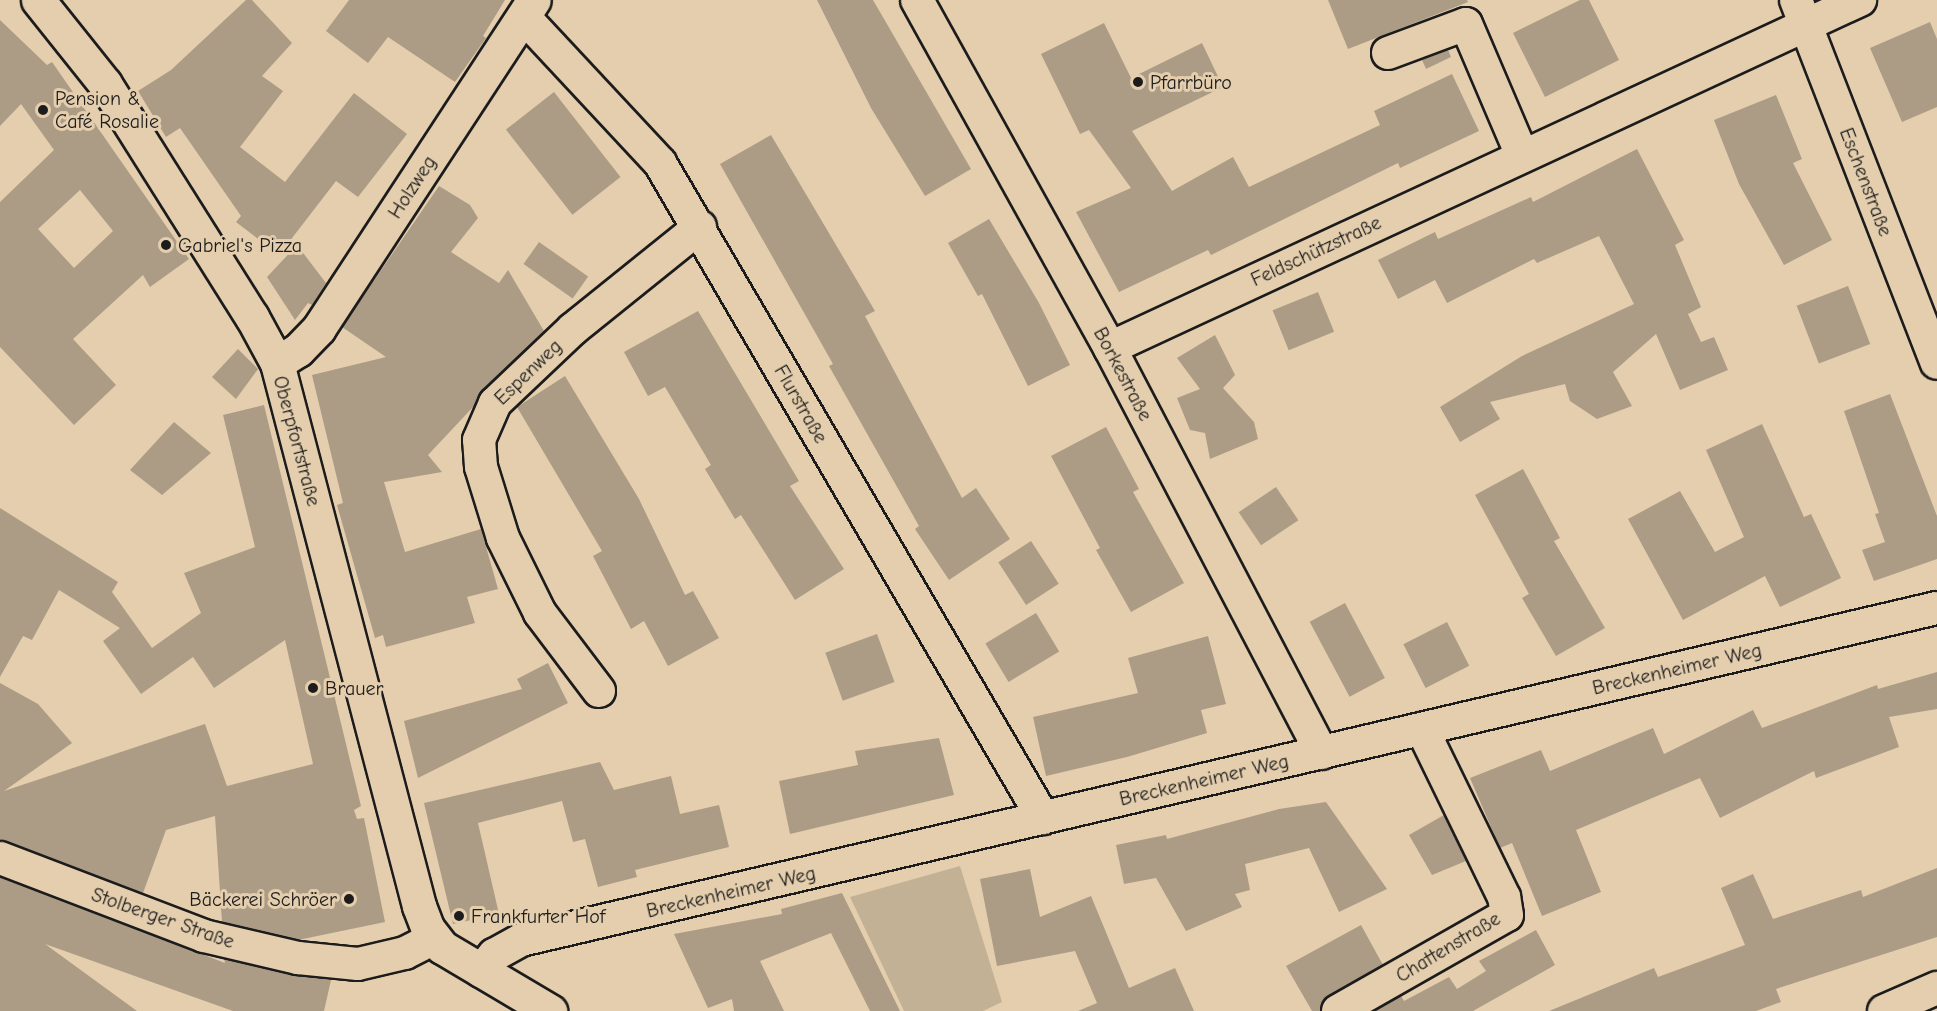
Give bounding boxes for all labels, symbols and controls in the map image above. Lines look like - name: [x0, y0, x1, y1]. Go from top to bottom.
- place label: Pfarrbüro: [1150, 70, 1232, 94]
- marker: Pfarrbüro: [1131, 75, 1145, 89]
- place label: Pension & Café Rosalie: [55, 86, 159, 133]
- marker: Pension & Café Rosalie: [36, 103, 50, 117]
- street label: Eschenstraße: [1834, 124, 1898, 240]
- street label: Holzweg: [383, 151, 441, 223]
- street label: Feldschützstraße: [1247, 210, 1385, 292]
- place label: Gabriel's Pizza: [178, 233, 302, 257]
- marker: Gabriel's Pizza: [159, 238, 173, 252]
- street label: Borkestraße: [1088, 323, 1158, 425]
- street label: Espenweg: [489, 334, 567, 410]
- street label: Flurstraße: [769, 361, 833, 447]
- street label: Oberpfortstraße: [268, 373, 326, 509]
- street label: Breckenheimer Weg: [1590, 638, 1764, 700]
- place label: Brauer: [325, 676, 383, 700]
- marker: Brauer: [306, 681, 320, 695]
- street label: Breckenheimer Weg: [1117, 749, 1291, 811]
- street label: Breckenheimer Weg: [644, 861, 818, 923]
- street label: Stolberger Straße: [88, 882, 238, 954]
- place label: Bäckerei Schröer: [189, 887, 337, 911]
- marker: Bäckerei Schröer: [342, 892, 356, 906]
- place label: Frankfurter Hof: [471, 904, 605, 928]
- street label: Chattenstraße: [1391, 906, 1505, 988]
- marker: Frankfurter Hof: [452, 909, 466, 923]

